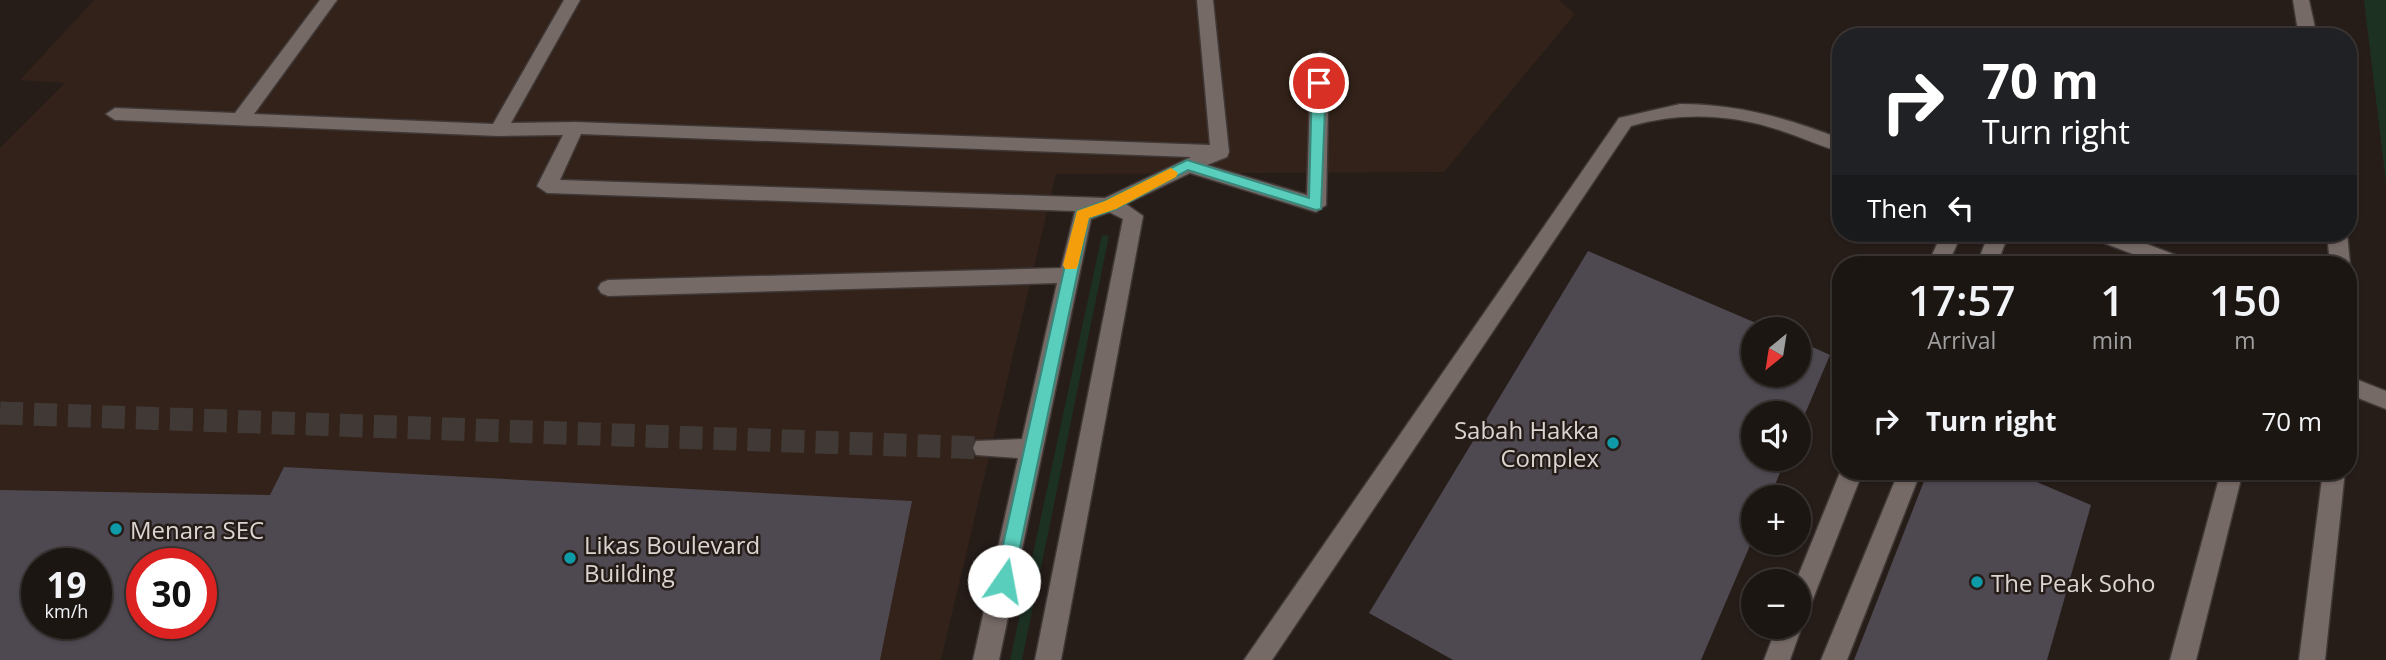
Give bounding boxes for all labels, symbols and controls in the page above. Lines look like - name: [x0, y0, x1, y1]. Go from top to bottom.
- text: 70 m: [1982, 47, 2099, 113]
- pin: [1289, 53, 1349, 113]
- icon: right: [1867, 56, 1958, 147]
- icon: arrive: [1300, 64, 1338, 102]
- text: Turn right: [1982, 110, 2130, 153]
- icon: left: [1942, 189, 1980, 227]
- text: Then: [1867, 190, 1928, 226]
- text: 17:57: [1908, 271, 2016, 328]
- text: 1: [2100, 271, 2124, 328]
- text: 150: [2209, 271, 2281, 328]
- north arrow: [1741, 317, 1811, 387]
- map controls: [1741, 317, 1811, 639]
- text: Arrival: [1927, 324, 1996, 356]
- text: min: [2092, 324, 2133, 356]
- text: m: [2234, 324, 2256, 356]
- button: sound: [1741, 401, 1811, 471]
- icon: right: [1867, 402, 1905, 440]
- text: Turn right: [1926, 403, 2057, 439]
- text: 70 m: [2261, 403, 2322, 439]
- place label: Sabah Hakka Complex: [1454, 413, 1599, 474]
- marker: Sabah Hakka Complex: [1605, 435, 1621, 451]
- button: +: [1741, 485, 1811, 555]
- place label: Menara SEC: [130, 513, 264, 546]
- marker: Menara SEC: [108, 521, 124, 537]
- place label: Likas Boulevard Building: [584, 528, 760, 589]
- position arrow: [967, 544, 1041, 618]
- speed limit sign: 30: [126, 548, 217, 639]
- marker: Likas Boulevard Building: [562, 550, 578, 566]
- text: 19: [46, 561, 87, 608]
- place label: The Peak Soho: [1991, 566, 2156, 599]
- button: −: [1741, 569, 1811, 639]
- marker: The Peak Soho: [1969, 574, 1985, 590]
- text: km/h: [45, 599, 88, 623]

